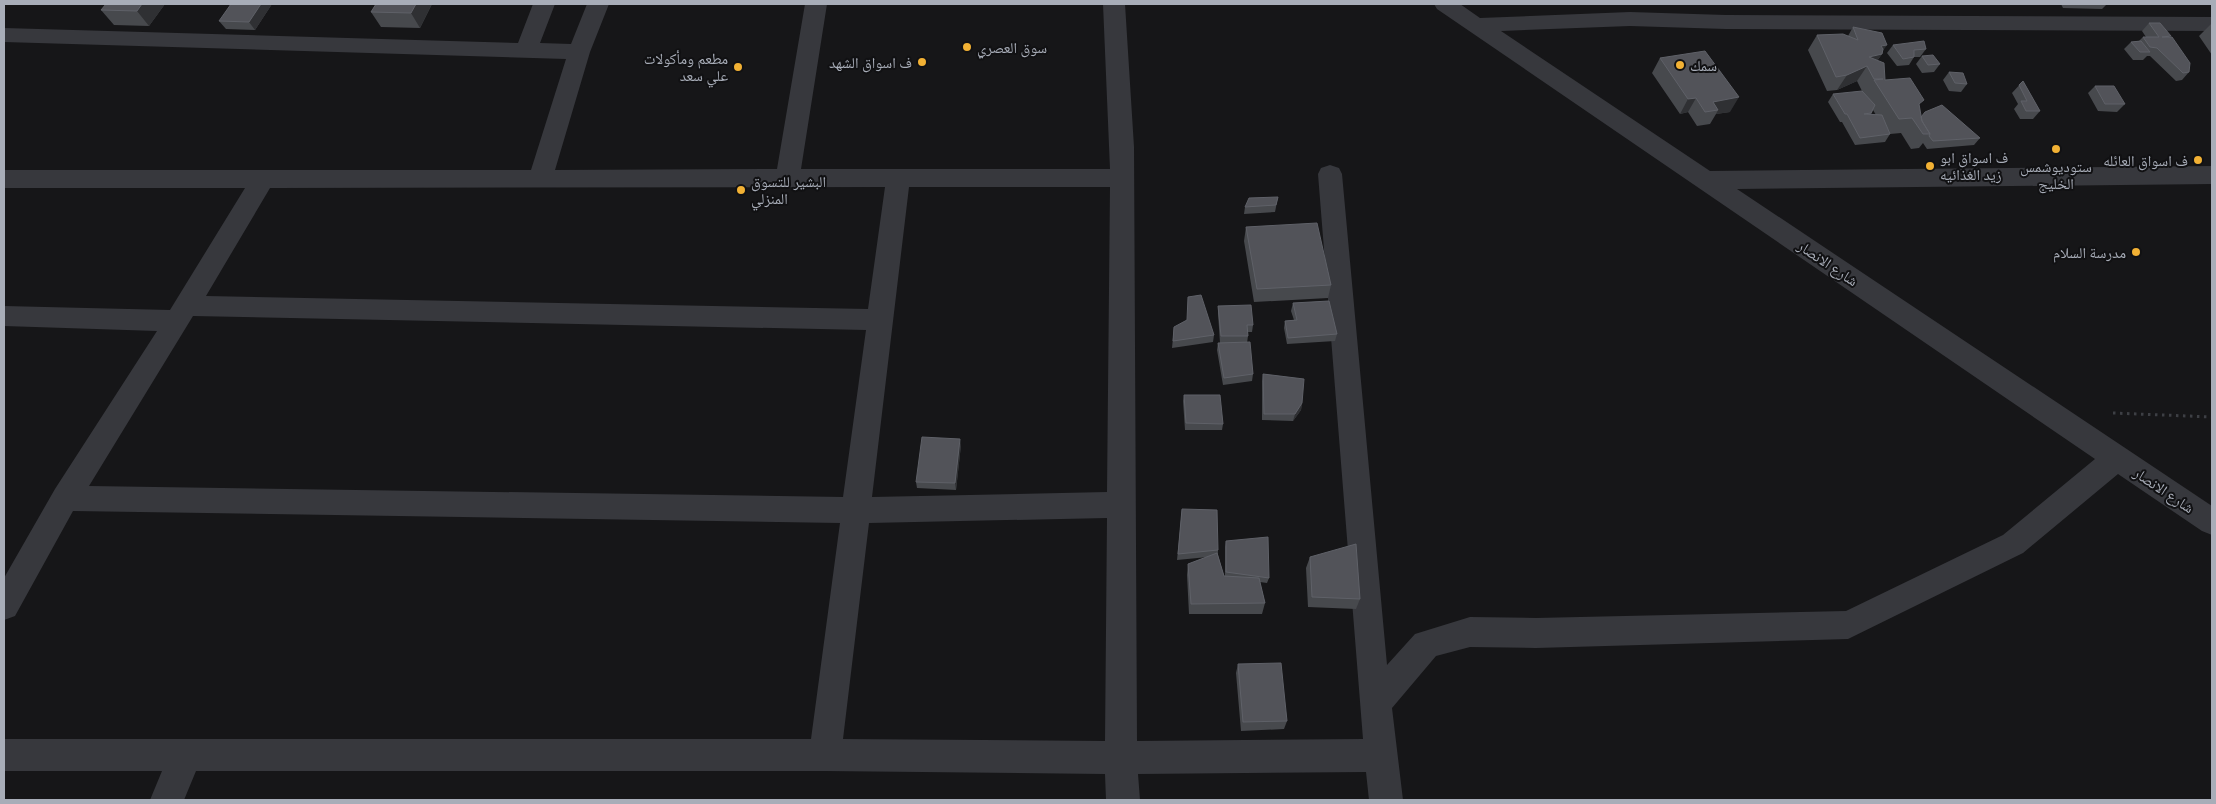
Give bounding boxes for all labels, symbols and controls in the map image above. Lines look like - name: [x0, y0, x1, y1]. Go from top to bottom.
- place label: سوق العصري: [977, 38, 1047, 59]
- marker: سوق العصري: [961, 41, 973, 53]
- place label: مطعم ومأكولات علي سعد: [644, 49, 728, 87]
- place label: ف اسواق الشهد: [829, 53, 912, 73]
- marker: ف اسواق الشهد: [916, 56, 928, 68]
- place label: سمك: [1690, 56, 1717, 75]
- marker: سمك: [1674, 59, 1686, 71]
- marker: مطعم ومأكولات علي سعد: [732, 61, 744, 73]
- marker: ستوديوشمس الخليج: [2050, 143, 2062, 155]
- place label: ف اسواق ابو زيد الغذائيه: [1940, 148, 2008, 184]
- place label: ف اسواق العائله: [2103, 151, 2188, 171]
- marker: ف اسواق العائله: [2192, 154, 2204, 166]
- place label: ستوديوشمس الخليج: [2020, 157, 2092, 194]
- marker: ف اسواق ابو زيد الغذائيه: [1924, 160, 1936, 172]
- place label: البشير للتسوق المنزلي: [751, 172, 826, 210]
- marker: البشير للتسوق المنزلي: [735, 184, 747, 196]
- street label: شارع الانصار: [1793, 235, 1862, 291]
- place label: مدرسة السلام: [2053, 243, 2126, 263]
- marker: مدرسة السلام: [2130, 246, 2142, 258]
- street label: شارع الانصار: [2129, 462, 2198, 518]

